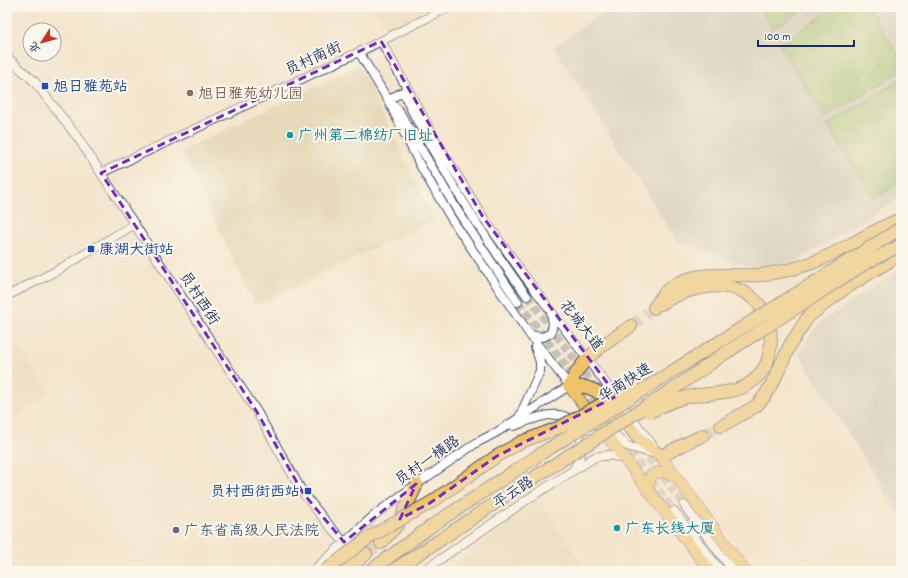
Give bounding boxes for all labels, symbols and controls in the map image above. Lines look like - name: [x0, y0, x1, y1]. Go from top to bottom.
- north arrow: [22, 22, 62, 62]
- scale bar: [758, 22, 854, 48]
- text: 100 m: [764, 29, 791, 46]
- street label: 员村南街: [282, 37, 346, 82]
- text: 北: [26, 38, 45, 56]
- place label: 旭日雅苑站: [53, 77, 128, 99]
- marker: 旭日雅苑站: [40, 81, 50, 91]
- place label: 旭日雅苑幼儿园: [198, 84, 303, 106]
- marker: 旭日雅苑幼儿园: [185, 88, 195, 98]
- place label: 广州第二棉纺厂旧址: [298, 126, 433, 148]
- marker: 广州第二棉纺厂旧址: [285, 130, 295, 140]
- place label: 康湖大街站: [99, 240, 174, 262]
- marker: 康湖大街站: [86, 244, 96, 254]
- street label: 员村西街: [173, 268, 224, 330]
- street label: 花城大道: [553, 296, 608, 357]
- street label: 华南快速: [595, 358, 657, 409]
- street label: 员村一横路: [391, 431, 465, 492]
- street label: 平云路: [489, 472, 539, 515]
- place label: 员村西街西站: [210, 482, 300, 504]
- marker: 员村西街西站: [303, 486, 313, 496]
- place label: 广东长线大厦: [625, 519, 715, 541]
- place label: 广东省高级人民法院: [184, 521, 319, 543]
- marker: 广东长线大厦: [612, 523, 622, 533]
- marker: 广东省高级人民法院: [171, 525, 181, 535]

